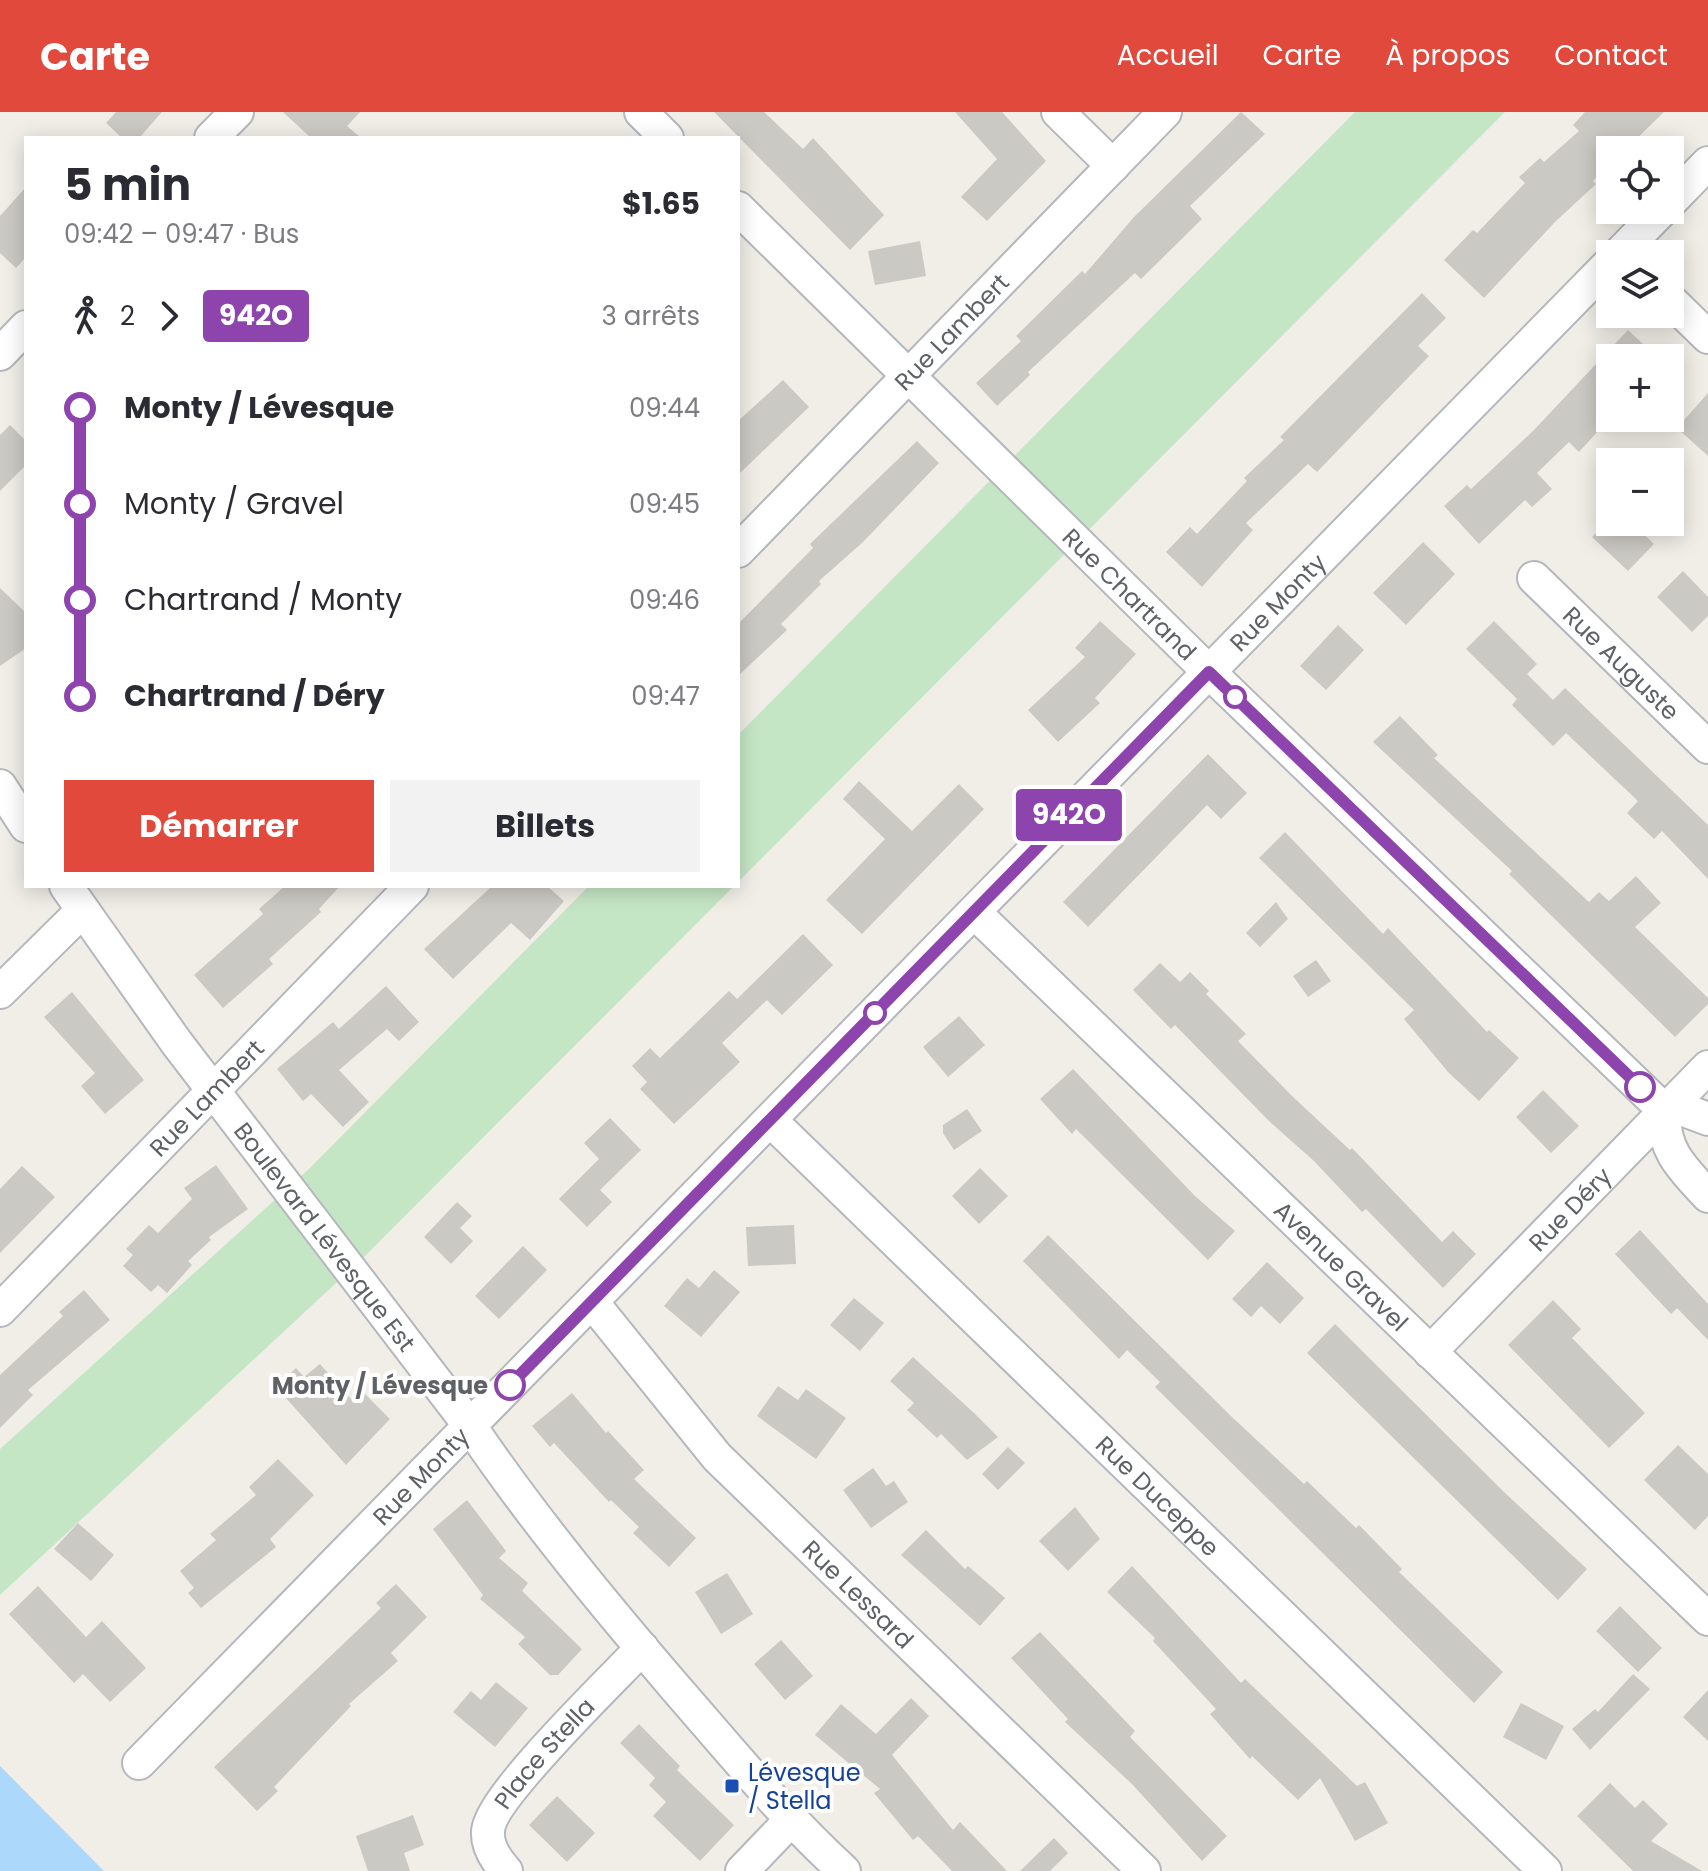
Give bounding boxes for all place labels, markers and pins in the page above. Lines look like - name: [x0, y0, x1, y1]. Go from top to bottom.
- unlabelled marker: [1224, 686, 1246, 708]
- unlabelled marker: [864, 1002, 886, 1024]
- unlabelled marker: [1625, 1072, 1655, 1102]
- place label: Monty / Lévesque: [272, 1369, 488, 1402]
- marker: Monty / Lévesque: [495, 1370, 525, 1400]
- place label: Lévesque / Stella: [748, 1756, 861, 1817]
- marker: Lévesque / Stella: [723, 1777, 741, 1795]

